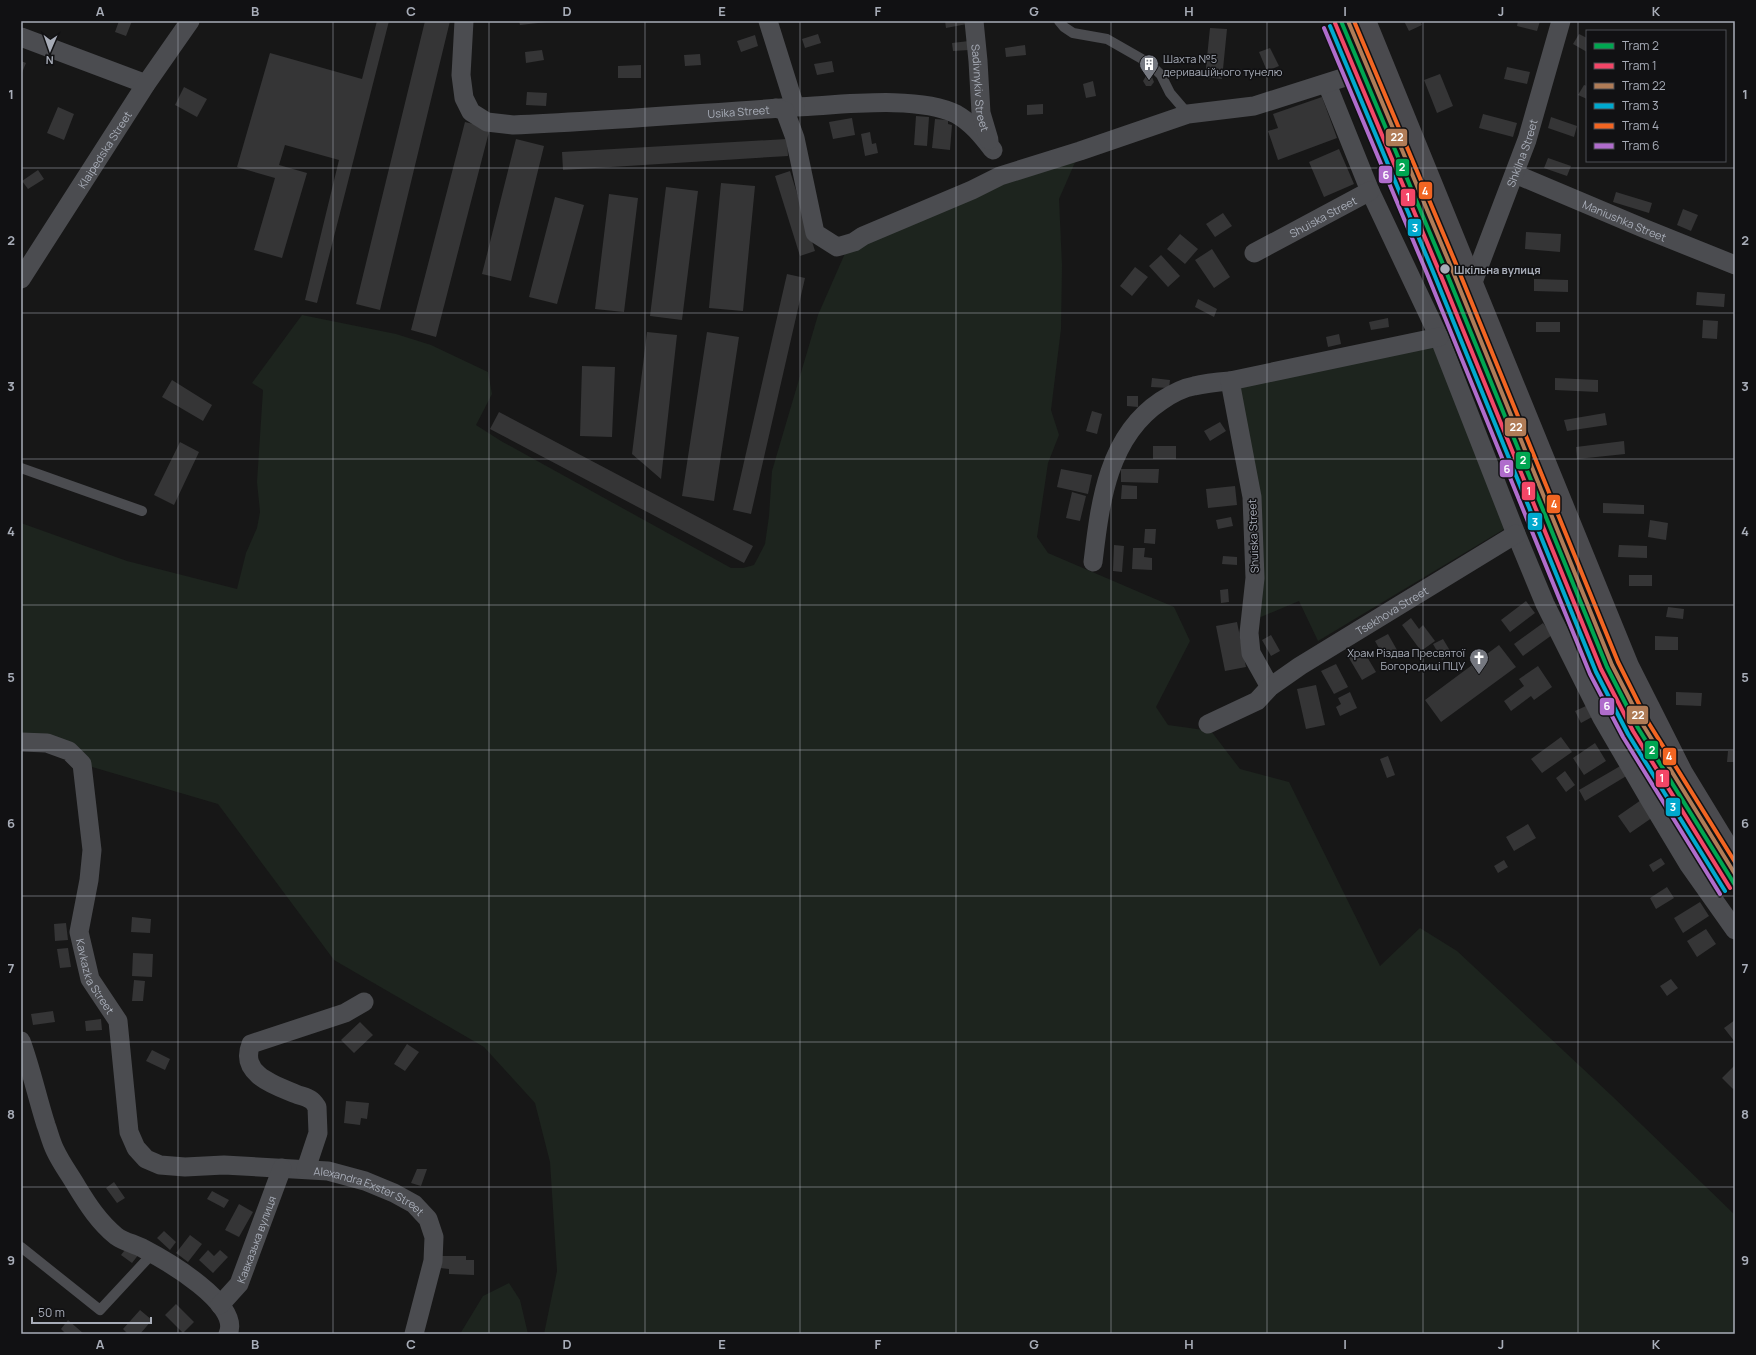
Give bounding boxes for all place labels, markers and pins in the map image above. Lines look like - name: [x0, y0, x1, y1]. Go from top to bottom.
- place label: Шахта №5 дериваційного тунелю: [1163, 51, 1283, 79]
- building icon: Шахта №5 дериваційного тунелю: [1138, 53, 1160, 81]
- marker: Шкільна вулиця: [1438, 262, 1452, 276]
- place label: Шкільна вулиця: [1454, 262, 1541, 277]
- place label: Храм Різдва Пресвятої Богородиці ПЦУ: [1347, 645, 1465, 673]
- church icon: Храм Різдва Пресвятої Богородиці ПЦУ: [1468, 647, 1490, 675]

